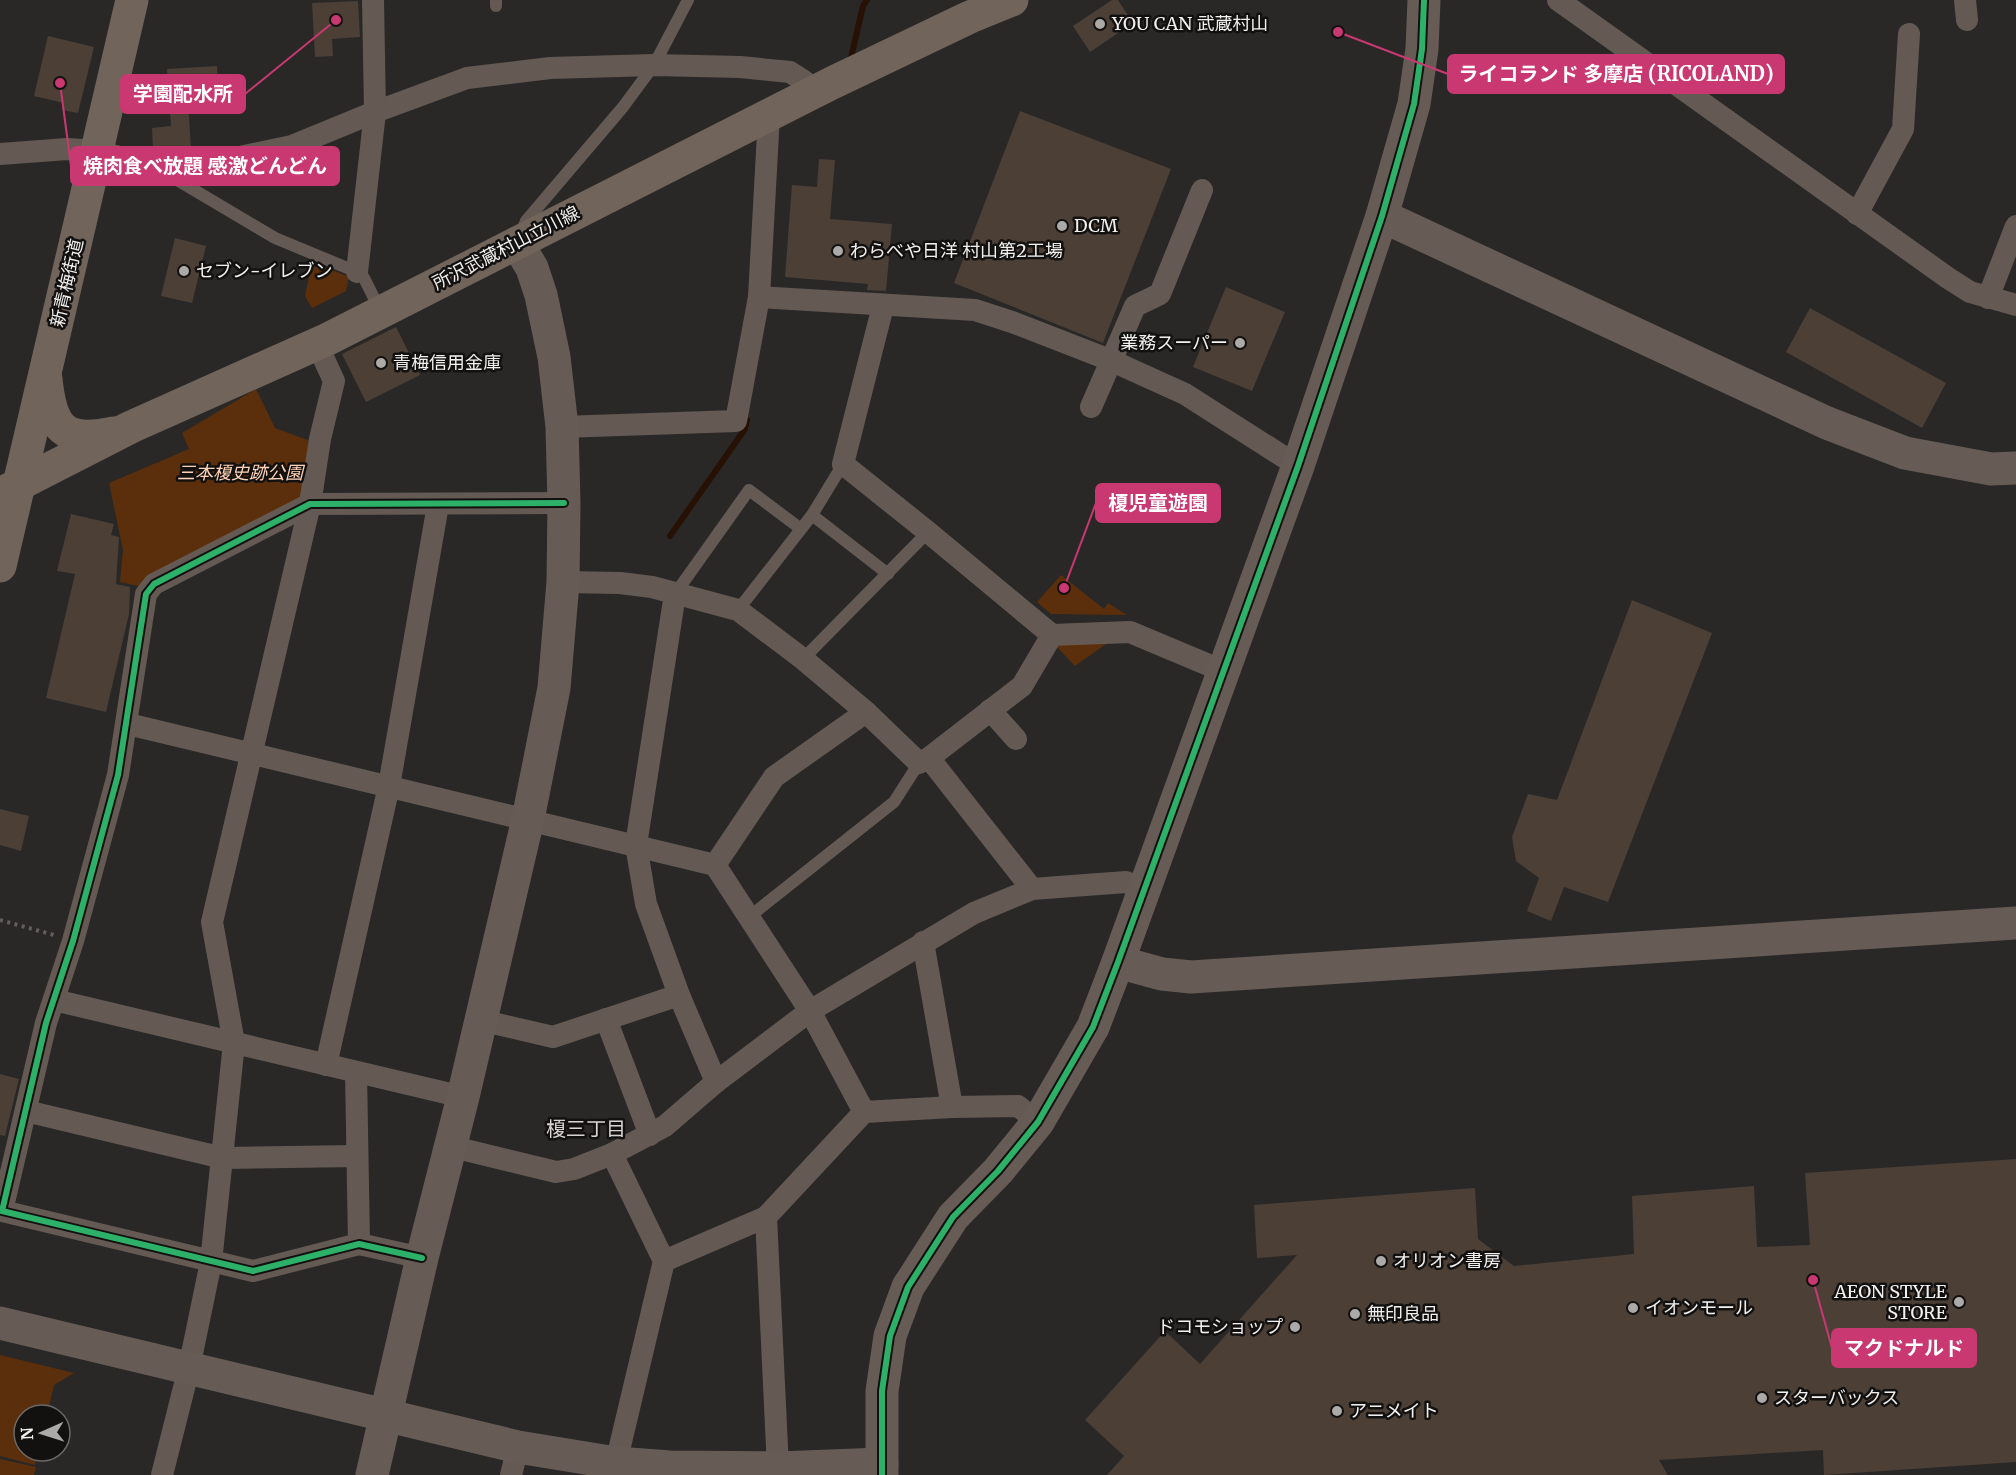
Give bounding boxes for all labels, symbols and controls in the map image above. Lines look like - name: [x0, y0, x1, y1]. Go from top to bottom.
- place label: YOU CAN 武蔵村山: [1111, 12, 1268, 35]
- marker: YOU CAN 武蔵村山: [1093, 17, 1107, 31]
- callout: ライコランド 多摩店 (RICOLAND): [1448, 55, 1784, 93]
- text: ライコランド 多摩店 (RICOLAND): [1458, 61, 1774, 86]
- callout: 学園配水所: [121, 75, 245, 113]
- text: 学園配水所: [133, 81, 233, 106]
- callout: 焼肉食べ放題 感激どんどん: [71, 147, 339, 185]
- text: 焼肉食べ放題 感激どんどん: [83, 153, 327, 178]
- street label: 所沢武蔵村山立川線: [428, 201, 583, 295]
- place label: DCM: [1074, 214, 1118, 237]
- marker: DCM: [1055, 219, 1069, 233]
- street label: 新青梅街道: [45, 236, 88, 329]
- place label: わらべや日洋 村山第2工場: [850, 239, 1063, 262]
- marker: わらべや日洋 村山第2工場: [831, 244, 845, 258]
- place label: セブン-イレブン: [196, 259, 332, 282]
- marker: セブン-イレブン: [177, 264, 191, 278]
- place label: 業務スーパー: [1120, 331, 1228, 354]
- marker: 業務スーパー: [1233, 336, 1247, 350]
- place label: 青梅信用金庫: [393, 351, 501, 374]
- marker: 青梅信用金庫: [374, 356, 388, 370]
- park label: 三本榎史跡公園: [177, 461, 306, 484]
- callout: 榎児童遊園: [1096, 484, 1220, 522]
- text: 榎児童遊園: [1108, 490, 1208, 515]
- district label: 榎三丁目: [546, 1116, 626, 1141]
- place label: オリオン書房: [1393, 1249, 1501, 1272]
- marker: オリオン書房: [1374, 1254, 1388, 1268]
- place label: AEON STYLE STORE: [1833, 1280, 1948, 1324]
- marker: AEON STYLE STORE: [1952, 1295, 1966, 1309]
- place label: イオンモール: [1645, 1296, 1753, 1319]
- marker: イオンモール: [1626, 1301, 1640, 1315]
- place label: 無印良品: [1367, 1302, 1439, 1325]
- marker: 無印良品: [1348, 1307, 1362, 1321]
- place label: ドコモショップ: [1157, 1315, 1283, 1338]
- marker: ドコモショップ: [1288, 1320, 1302, 1334]
- callout: マクドナルド: [1832, 1329, 1976, 1367]
- text: マクドナルド: [1844, 1335, 1964, 1360]
- place label: スターバックス: [1774, 1386, 1899, 1409]
- marker: スターバックス: [1755, 1391, 1769, 1405]
- place label: アニメイト: [1349, 1399, 1439, 1422]
- north arrow: [12, 1403, 72, 1463]
- marker: アニメイト: [1330, 1404, 1344, 1418]
- text: N: [17, 1427, 37, 1441]

